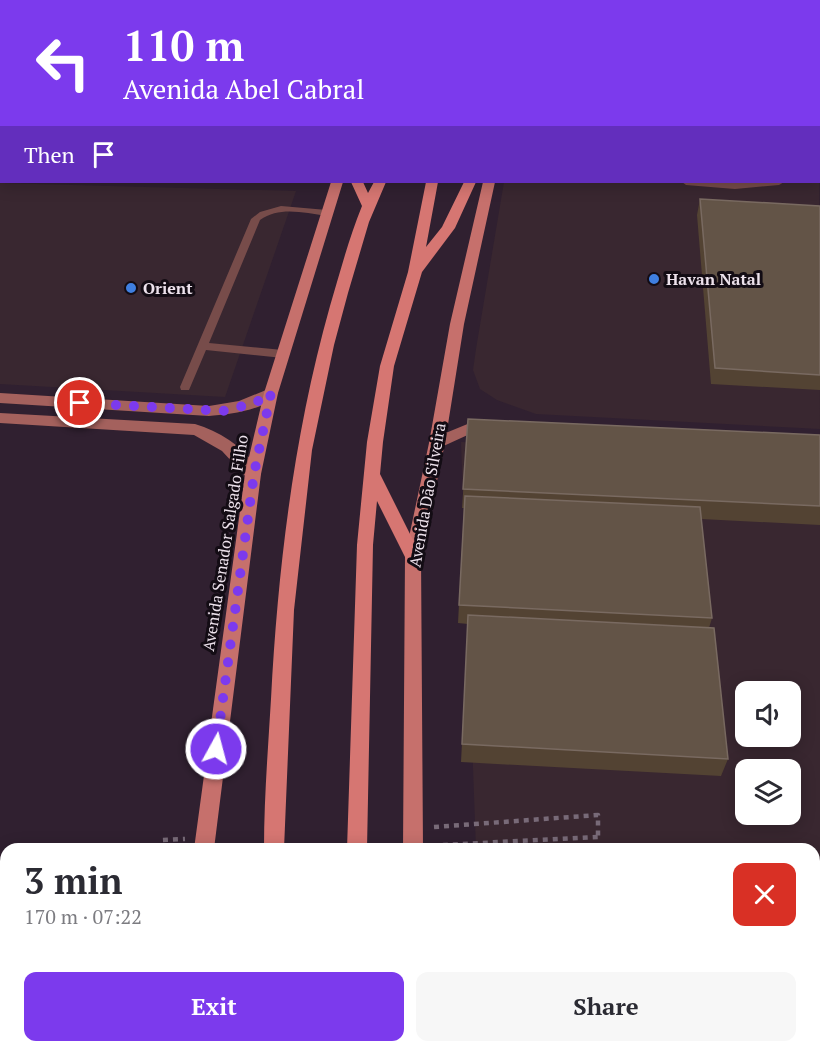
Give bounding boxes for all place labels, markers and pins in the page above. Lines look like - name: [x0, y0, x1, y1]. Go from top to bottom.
- place label: Havan Natal: [666, 268, 761, 290]
- marker: Havan Natal: [647, 272, 661, 286]
- place label: Orient: [143, 277, 193, 299]
- marker: Orient: [124, 281, 138, 295]
- pin: [54, 377, 105, 428]

